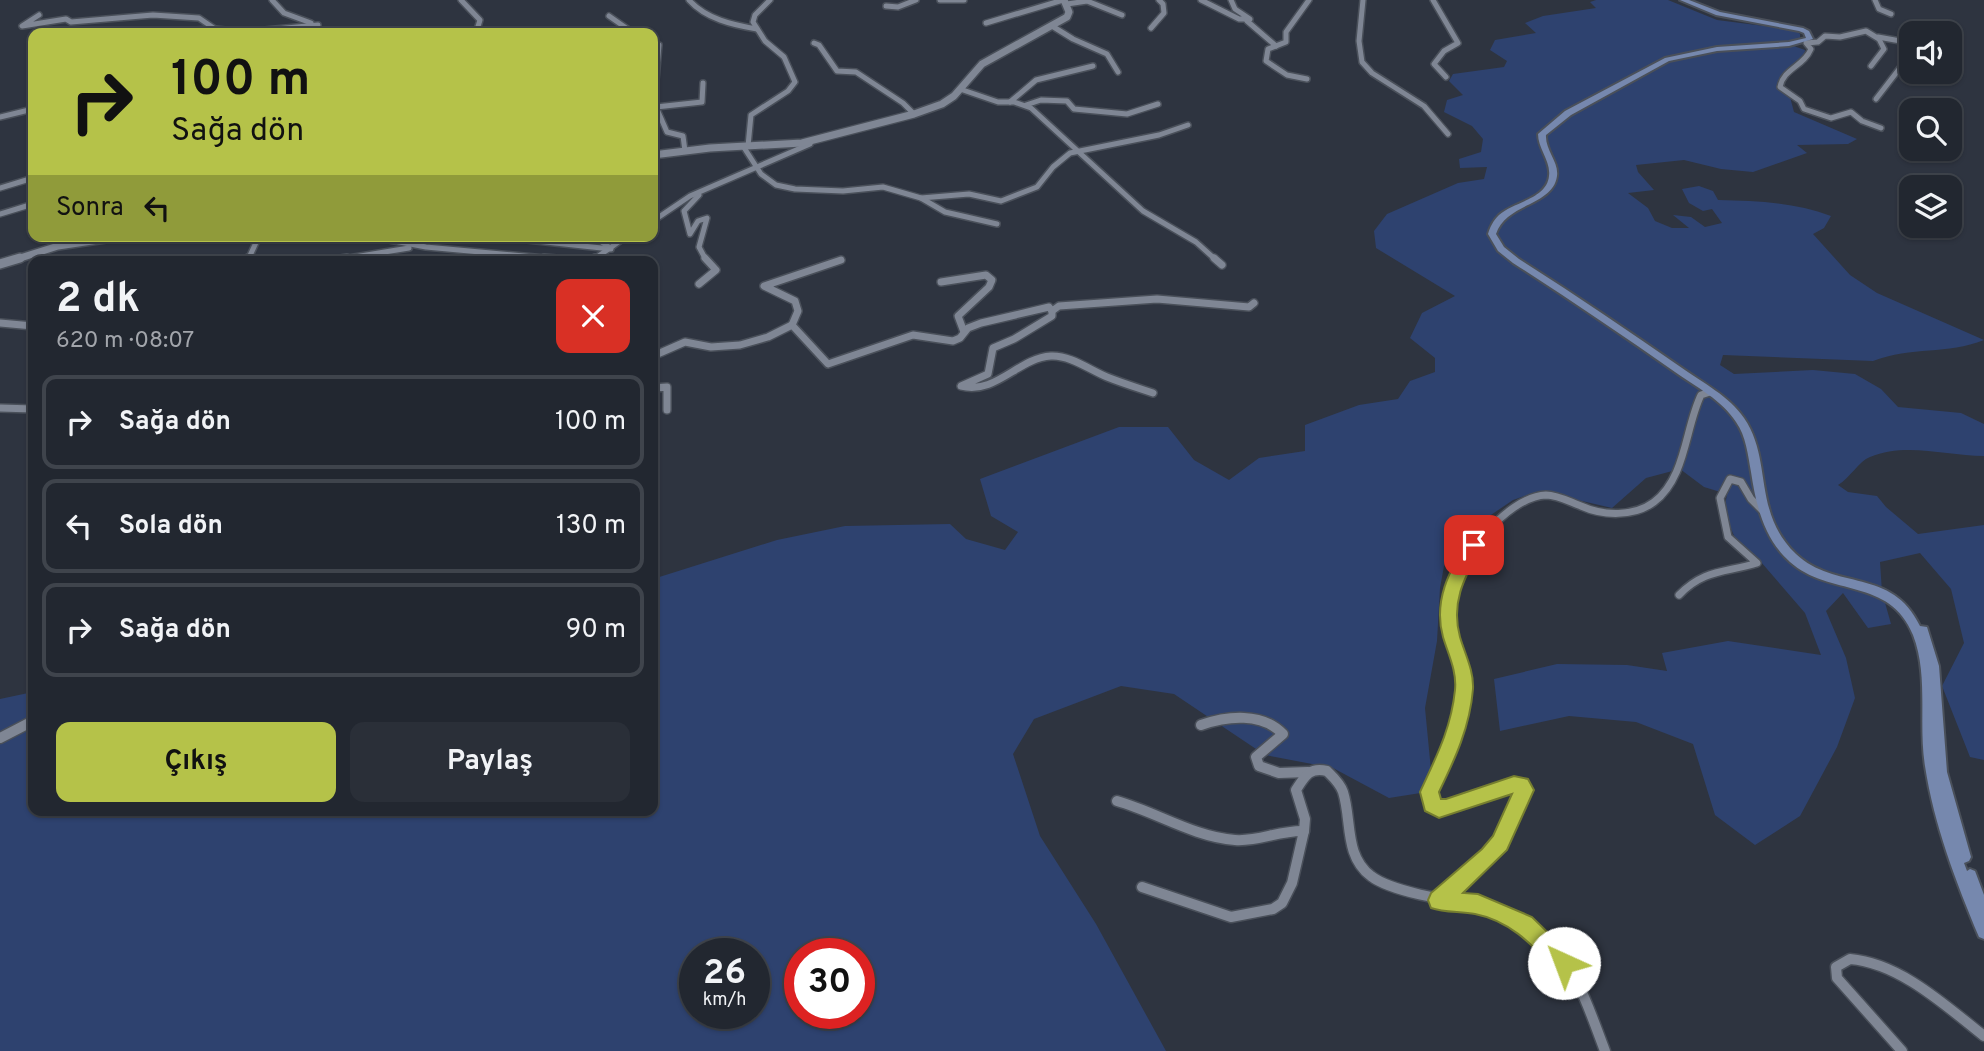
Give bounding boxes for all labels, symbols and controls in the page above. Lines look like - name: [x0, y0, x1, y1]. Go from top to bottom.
- map controls: [1899, 21, 1962, 238]
- button: sound: [1899, 21, 1962, 84]
- text: 100 m: [171, 51, 310, 113]
- icon: right: [56, 56, 147, 147]
- button: search: [1899, 98, 1962, 161]
- text: Sağa dön: [171, 112, 304, 152]
- button: layers: [1899, 175, 1962, 238]
- icon: left: [138, 189, 176, 227]
- text: Sonra: [56, 192, 124, 225]
- text: 2 dk: [56, 274, 140, 327]
- button: close: [556, 279, 630, 353]
- text: 620 m · 08:07: [56, 327, 194, 356]
- icon: right: [60, 403, 98, 441]
- text: Sağa dön: [119, 406, 231, 439]
- text: 100 m: [555, 406, 626, 439]
- icon: left: [60, 507, 98, 545]
- text: Sola dön: [119, 510, 223, 543]
- text: 130 m: [556, 510, 626, 543]
- pin: [1444, 515, 1504, 575]
- icon: arrive: [1455, 526, 1493, 564]
- icon: right: [60, 611, 98, 649]
- text: Sağa dön: [119, 614, 231, 647]
- text: 90 m: [566, 614, 626, 647]
- button: Çıkış: [56, 722, 336, 802]
- button: Paylaş: [350, 722, 630, 802]
- position arrow: [1527, 926, 1601, 1000]
- speed limit sign: 30: [784, 938, 875, 1029]
- text: 26: [703, 952, 746, 996]
- text: km/h: [703, 989, 746, 1012]

